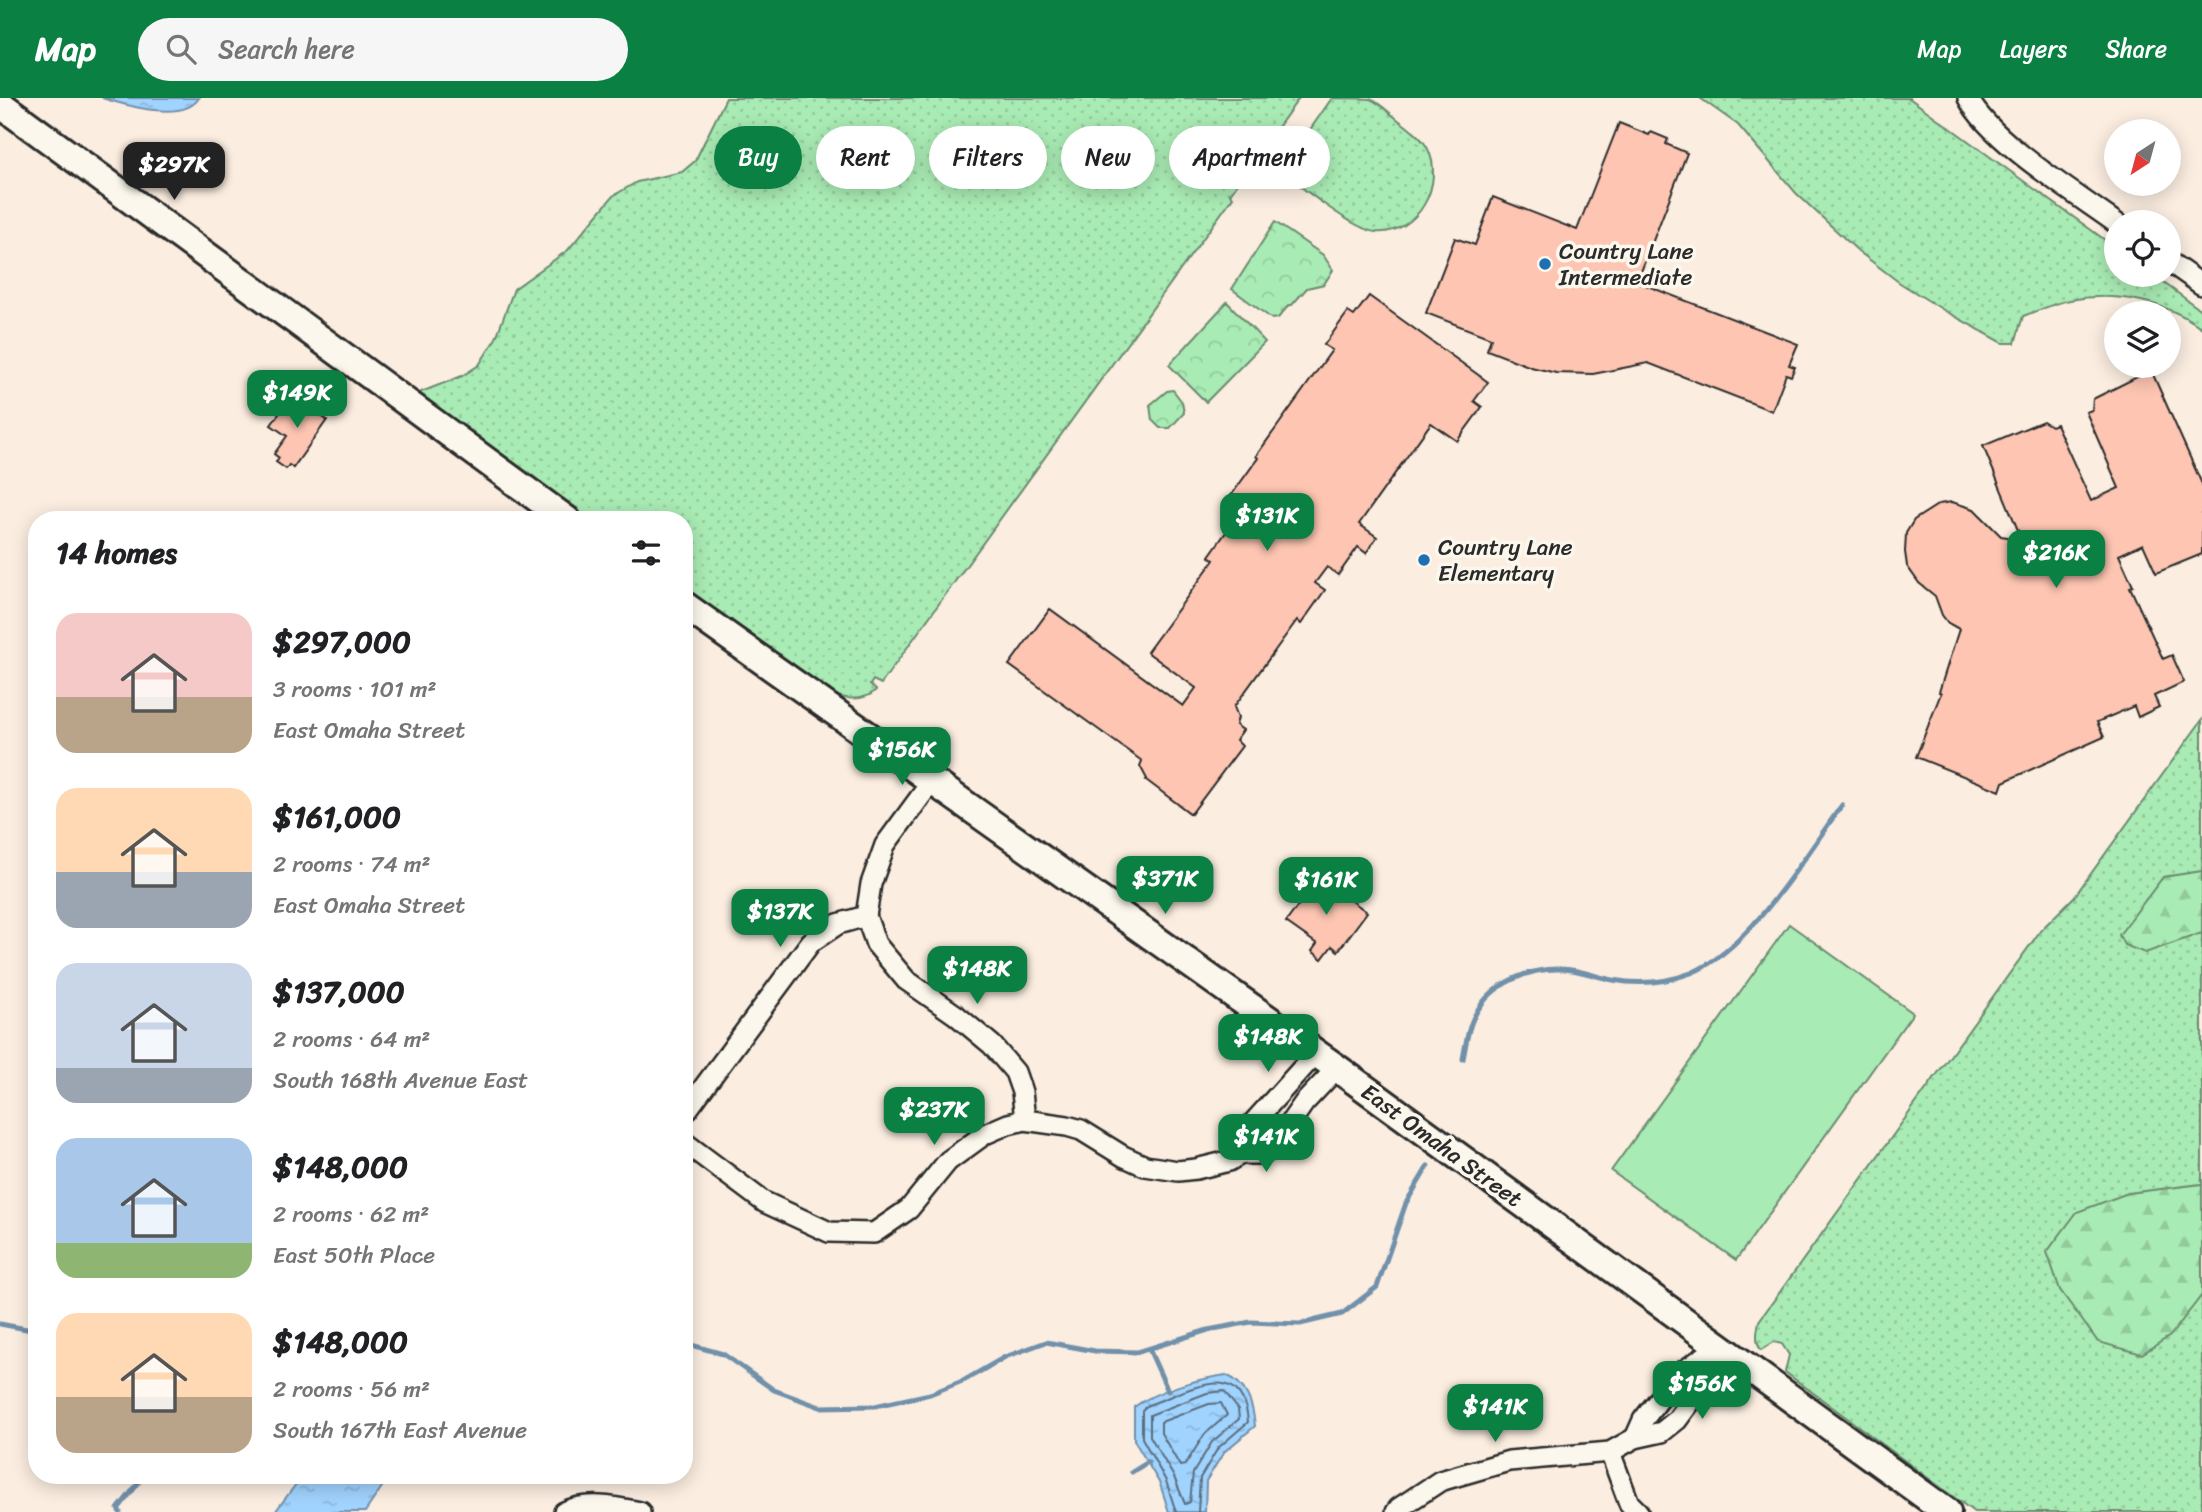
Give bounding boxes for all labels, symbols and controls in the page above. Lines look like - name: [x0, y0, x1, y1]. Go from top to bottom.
- search box: [138, 18, 628, 81]
- text: Map: [35, 20, 96, 78]
- text: Search here: [218, 26, 355, 72]
- text: Map: [1917, 28, 1962, 70]
- text: Layers: [2000, 28, 2067, 70]
- text: Share: [2105, 28, 2167, 70]
- icon: search: [162, 30, 200, 68]
- north arrow: [2104, 119, 2180, 196]
- map controls: [2104, 119, 2181, 378]
- chip: Buy: [714, 126, 802, 189]
- chip: Rent: [816, 126, 915, 189]
- chip: Filters: [929, 126, 1047, 189]
- chip: New: [1061, 126, 1155, 189]
- chip: Apartment: [1169, 126, 1330, 189]
- pin: $297K: [125, 142, 223, 202]
- text: $297K: [139, 144, 209, 185]
- button: locate: [2104, 210, 2181, 287]
- place label: Country Lane Intermediate: [1558, 231, 1694, 298]
- marker: Country Lane Intermediate: [1537, 256, 1553, 272]
- button: layers: [2104, 301, 2181, 378]
- pin: $149K: [248, 370, 346, 430]
- text: $149K: [263, 372, 331, 413]
- pin: $131K: [1218, 494, 1316, 553]
- text: $131K: [1236, 495, 1298, 536]
- text: 14 homes: [56, 526, 177, 580]
- place label: Country Lane Elementary: [1438, 527, 1573, 594]
- pin: $216K: [2007, 531, 2105, 590]
- text: $216K: [2023, 532, 2089, 573]
- icon: filters: [627, 534, 665, 572]
- marker: Country Lane Elementary: [1416, 552, 1432, 568]
- text: $297,000: [273, 615, 411, 669]
- icon: home: [112, 641, 196, 725]
- text: 3 rooms · 101 m²: [273, 669, 437, 710]
- text: East Omaha Street: [273, 710, 465, 751]
- pin: $156K: [853, 728, 951, 787]
- text: $156K: [869, 729, 935, 770]
- text: $161,000: [273, 790, 401, 844]
- icon: home: [112, 816, 196, 900]
- text: 2 rooms · 74 m²: [273, 844, 430, 885]
- pin: $371K: [1116, 856, 1214, 916]
- text: $371K: [1132, 858, 1198, 899]
- pin: $161K: [1277, 858, 1375, 917]
- text: $161K: [1295, 859, 1357, 900]
- text: East Omaha Street: [273, 885, 465, 926]
- pin: $137K: [731, 890, 829, 949]
- text: $137K: [747, 891, 813, 932]
- pin: $148K: [928, 946, 1026, 1006]
- text: $148K: [943, 948, 1011, 989]
- text: $137,000: [273, 965, 405, 1019]
- icon: home: [112, 991, 196, 1075]
- pin: $148K: [1219, 1014, 1317, 1074]
- text: $148K: [1234, 1016, 1302, 1057]
- text: 2 rooms · 64 m²: [273, 1019, 430, 1060]
- text: South 168th Avenue East: [273, 1060, 528, 1101]
- street label: East Omaha Street: [1352, 1072, 1532, 1218]
- pin: $237K: [885, 1088, 983, 1147]
- text: $237K: [900, 1089, 968, 1130]
- pin: $141K: [1217, 1114, 1315, 1174]
- text: $141K: [1234, 1116, 1298, 1157]
- text: $148,000: [273, 1140, 408, 1194]
- icon: home: [112, 1166, 196, 1250]
- text: 2 rooms · 62 m²: [273, 1194, 429, 1235]
- text: East 50th Place: [273, 1235, 435, 1276]
- text: $148,000: [273, 1315, 408, 1369]
- icon: home: [112, 1341, 196, 1425]
- pin: $156K: [1653, 1362, 1751, 1421]
- text: $156K: [1669, 1363, 1735, 1404]
- text: 2 rooms · 56 m²: [273, 1369, 430, 1410]
- pin: $141K: [1446, 1384, 1544, 1444]
- text: $141K: [1463, 1386, 1527, 1427]
- text: South 167th East Avenue: [273, 1410, 527, 1451]

